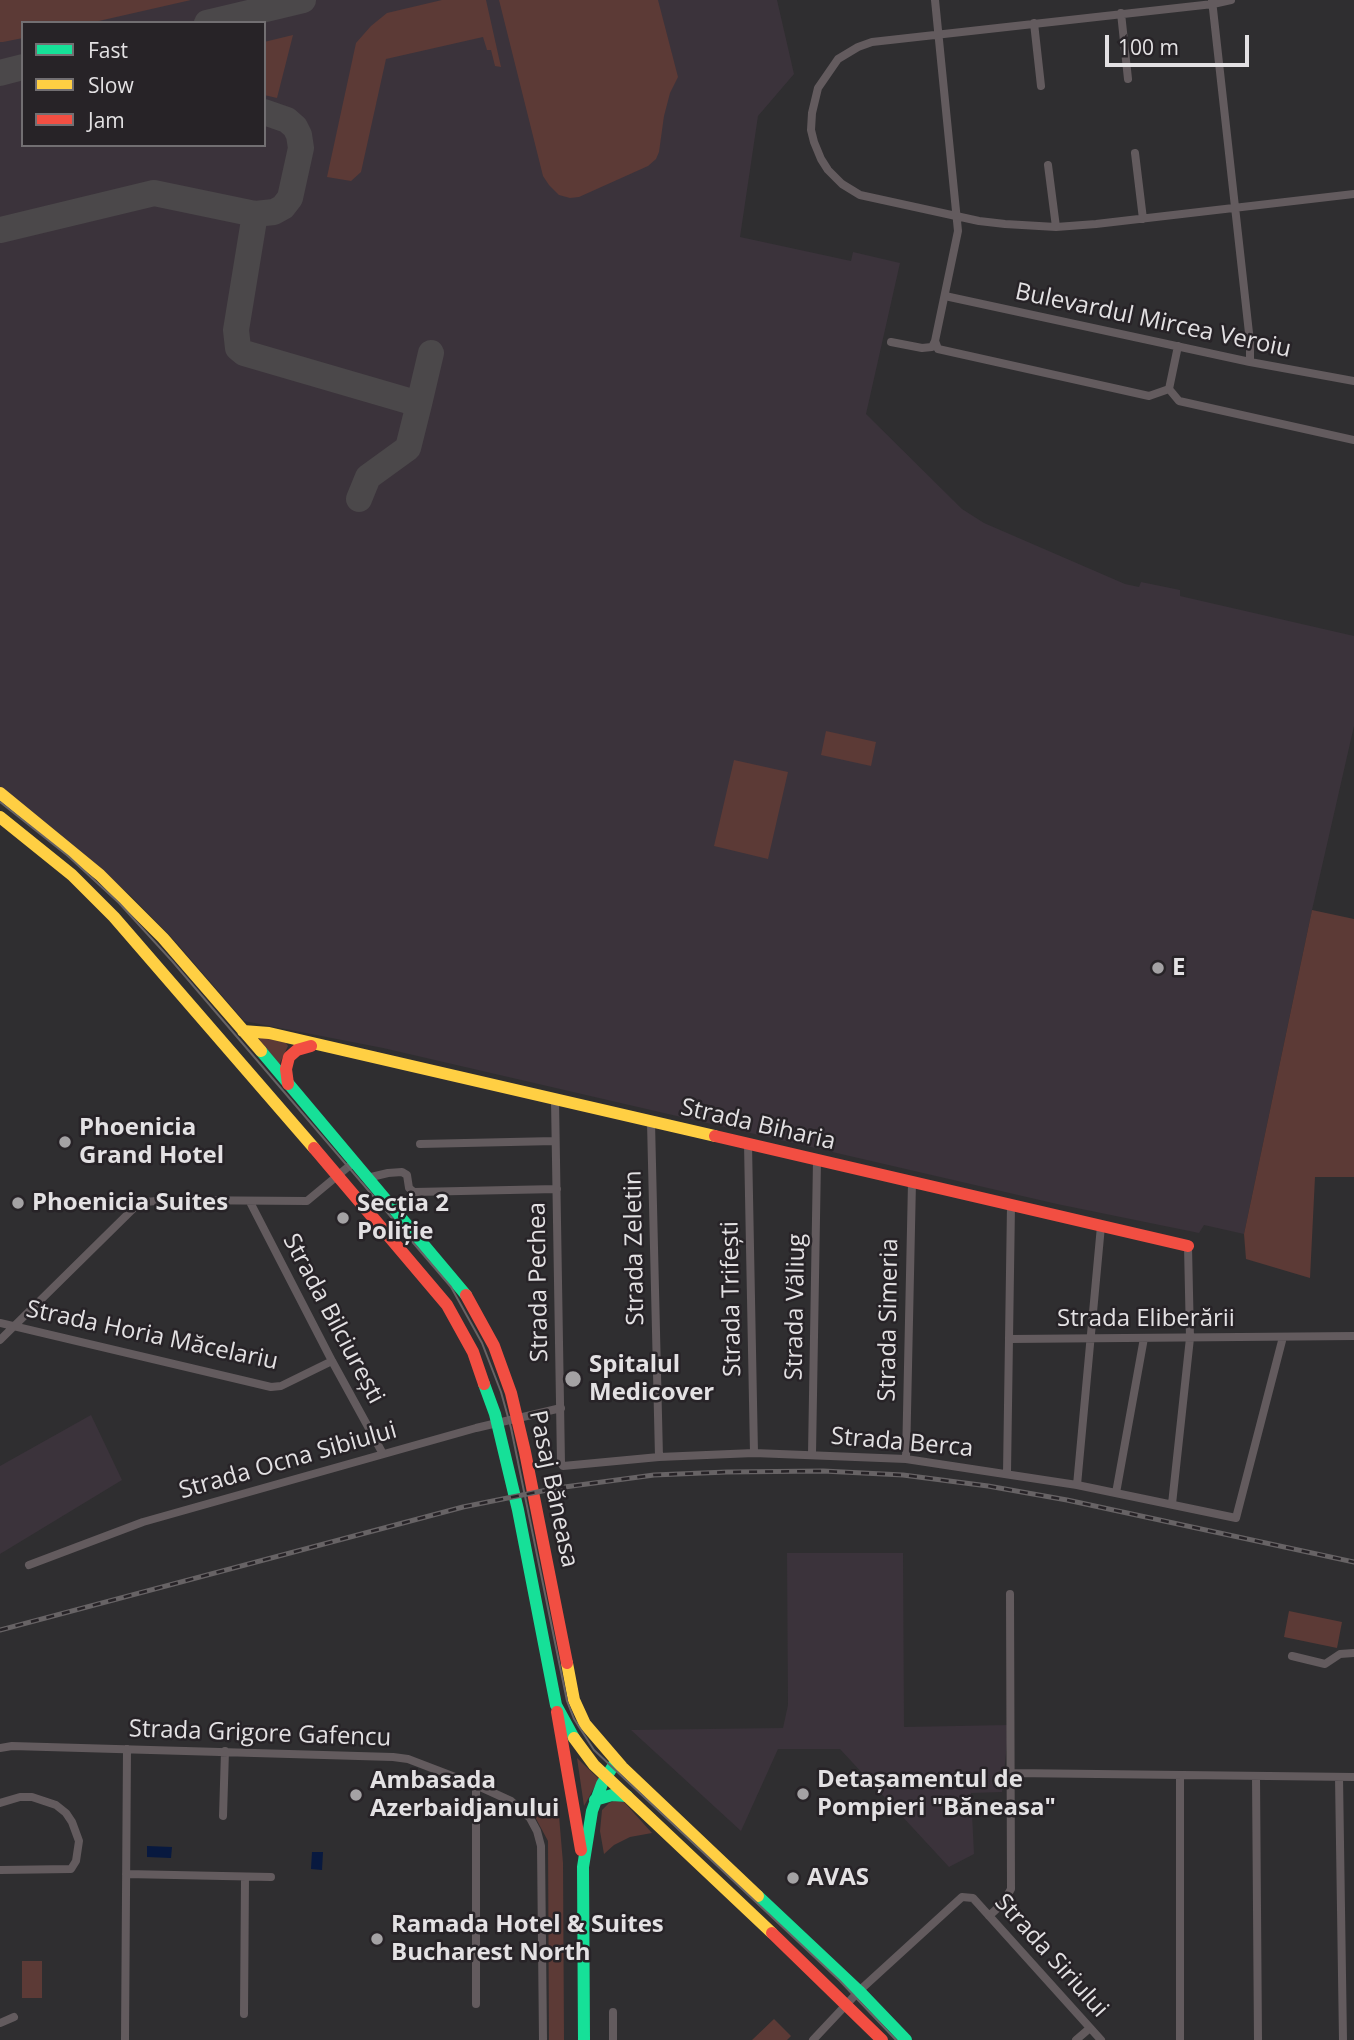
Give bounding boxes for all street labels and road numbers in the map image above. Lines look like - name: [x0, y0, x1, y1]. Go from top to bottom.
- street label: Bulevardul Mircea Veroiu: [1012, 278, 1294, 364]
- street label: Strada Biharia: [678, 1093, 838, 1157]
- street label: Strada Zeletin: [619, 1170, 651, 1326]
- street label: Strada Pechea: [523, 1202, 555, 1362]
- street label: Strada Trifești: [716, 1221, 748, 1377]
- street label: Strada Bilciurești: [276, 1229, 390, 1409]
- street label: Strada Văliug: [780, 1233, 812, 1381]
- street label: Strada Simeria: [873, 1238, 905, 1402]
- street label: Strada Horia Măcelariu: [24, 1295, 280, 1377]
- street label: Strada Eliberării: [1057, 1305, 1235, 1333]
- street label: Pasaj Băneasa: [522, 1408, 584, 1570]
- street label: Strada Ocna Sibiului: [176, 1416, 400, 1506]
- street label: Strada Berca: [830, 1422, 974, 1464]
- street label: Strada Grigore Gafencu: [128, 1715, 392, 1753]
- street label: Strada Siriului: [988, 1888, 1114, 2024]

